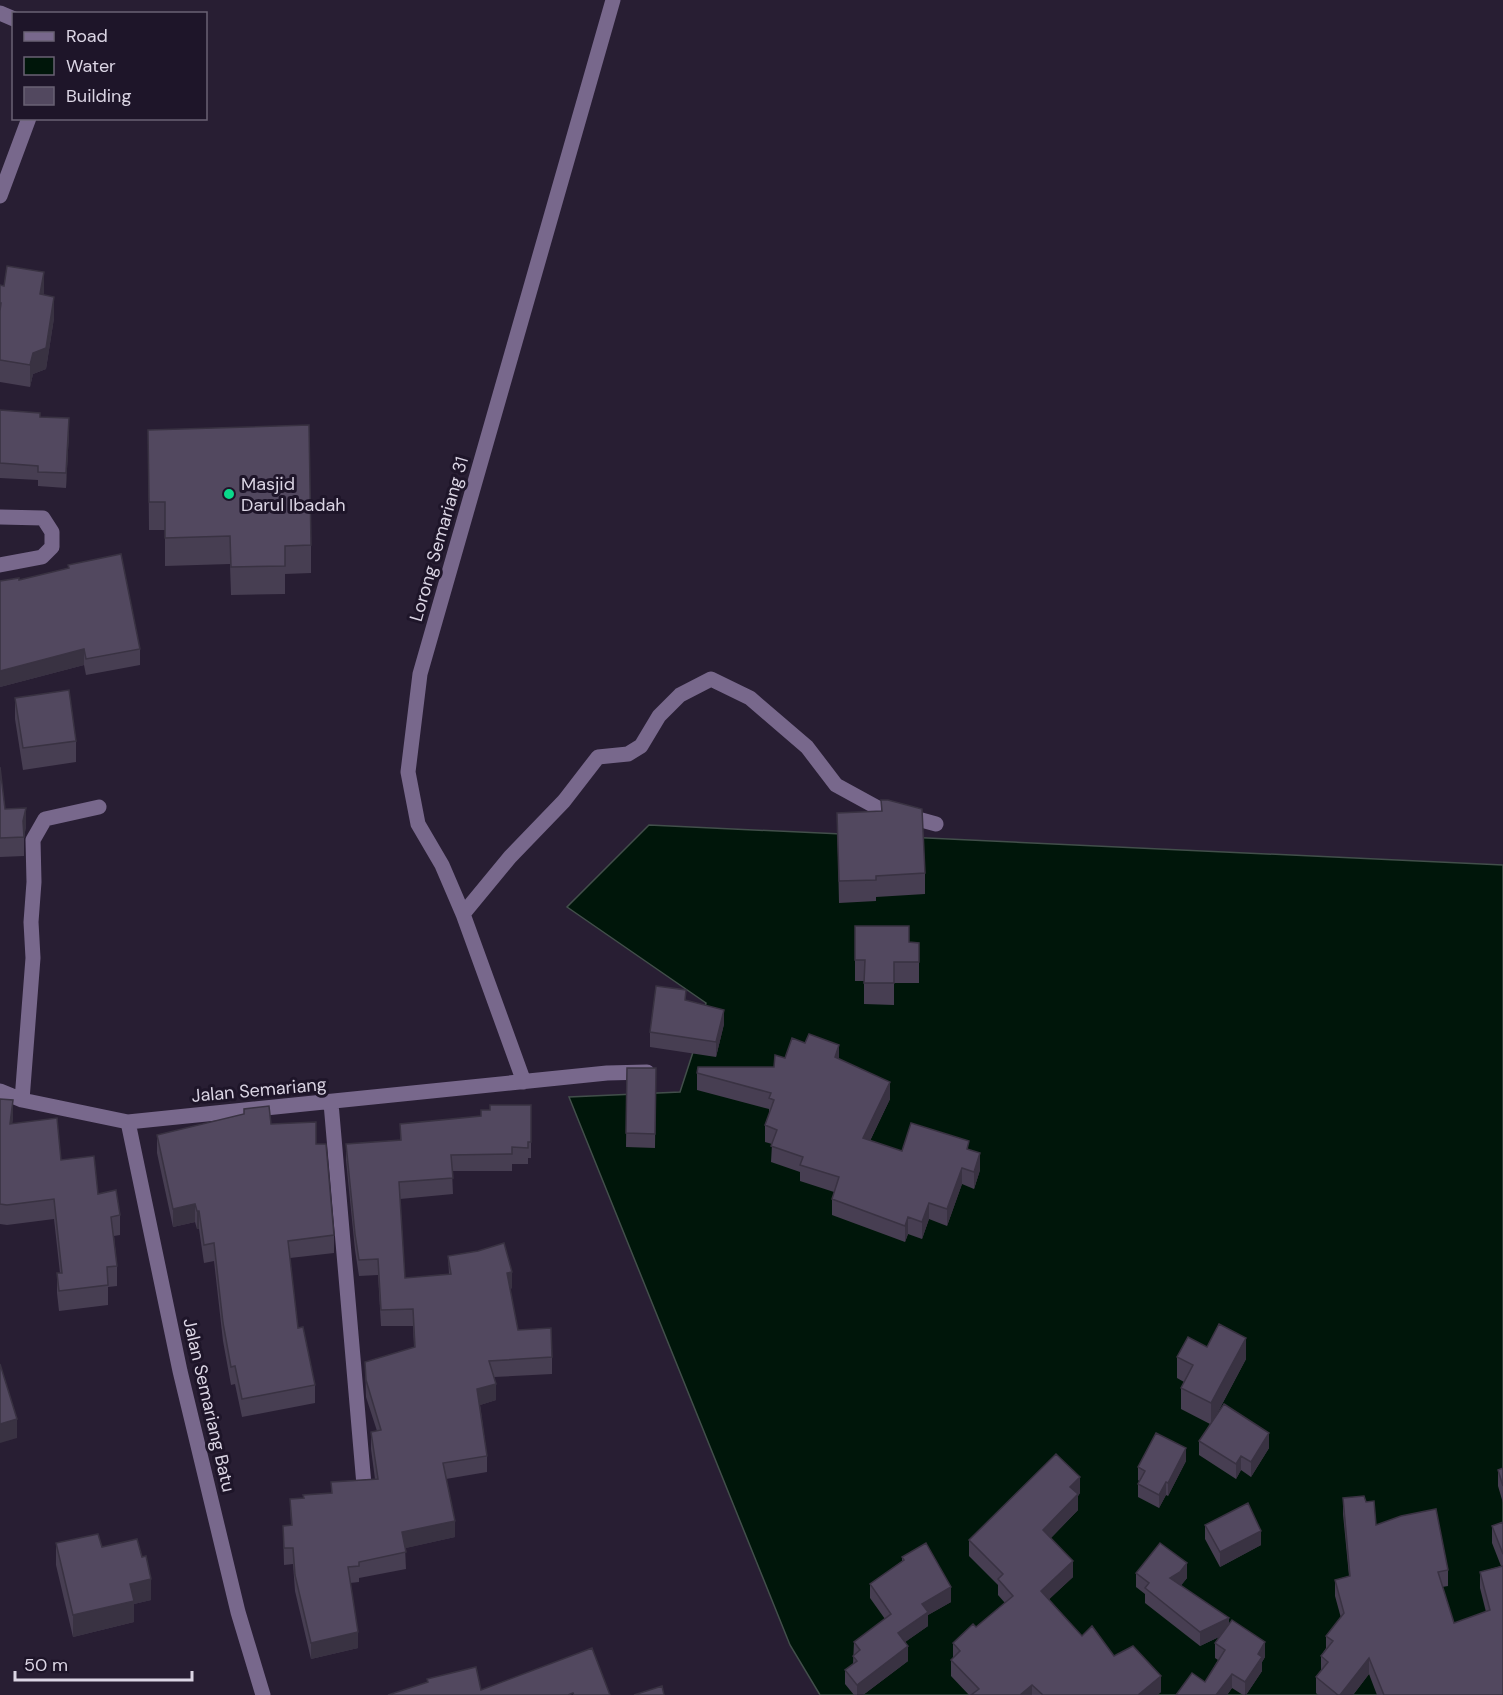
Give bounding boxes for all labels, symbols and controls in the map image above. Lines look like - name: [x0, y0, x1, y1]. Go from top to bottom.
- legend: [12, 12, 207, 120]
- text: Road: [66, 24, 108, 48]
- text: Water: [66, 54, 116, 78]
- text: Building: [66, 84, 131, 108]
- street label: Lorong Semariang 31: [404, 454, 474, 624]
- place label: Masjid Darul Ibadah: [241, 472, 346, 517]
- marker: Masjid Darul Ibadah: [222, 487, 236, 501]
- street label: Jalan Semariang: [191, 1072, 327, 1108]
- street label: Jalan Semariang Batu: [177, 1316, 241, 1494]
- scale bar: [15, 1644, 192, 1682]
- text: 50 m: [24, 1653, 68, 1677]

